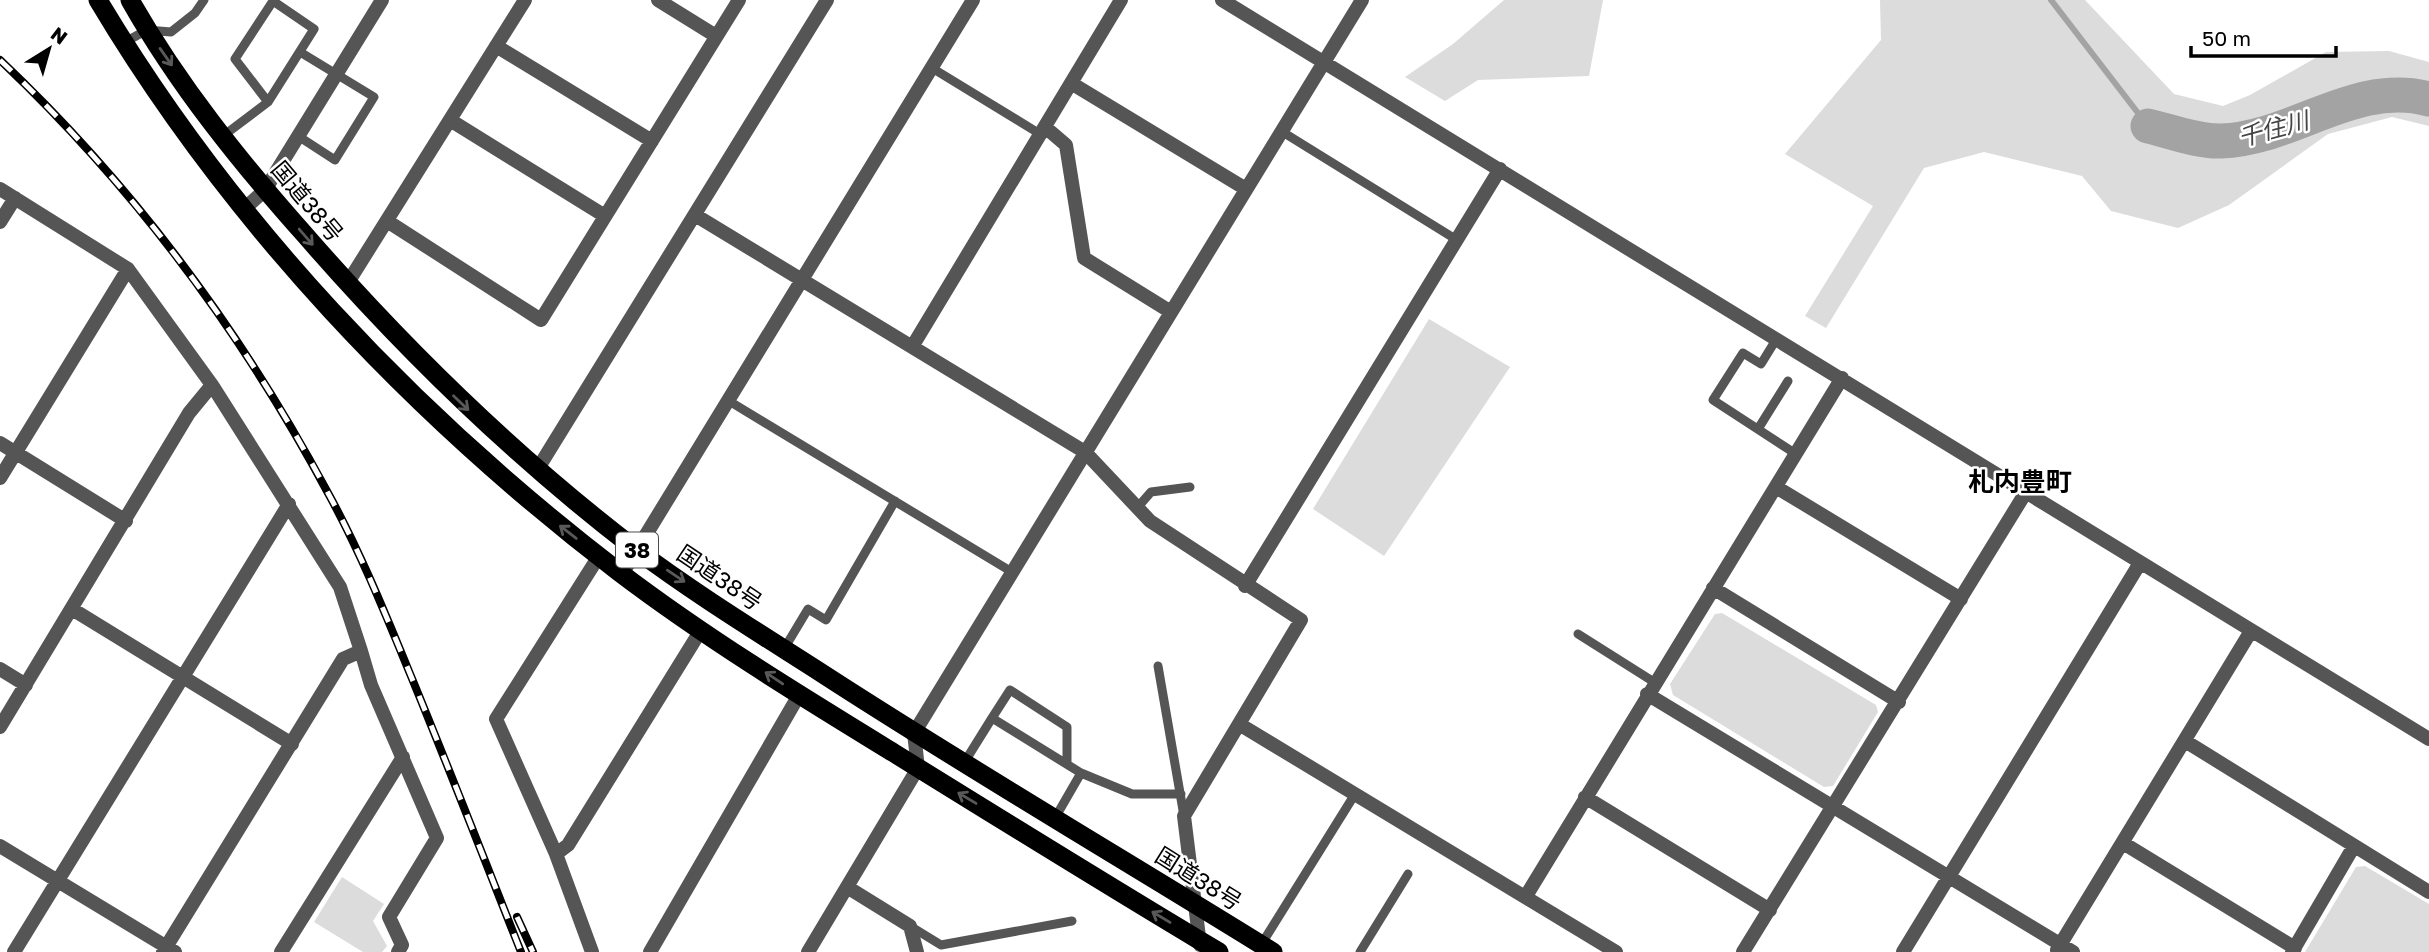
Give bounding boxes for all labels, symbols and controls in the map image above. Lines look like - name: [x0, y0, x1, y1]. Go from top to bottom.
- north arrow: [14, 14, 84, 84]
- scale bar: [2191, 14, 2336, 58]
- text: N: [47, 21, 72, 49]
- text: 50 m: [2202, 25, 2251, 51]
- one-way arrow: [159, 47, 173, 67]
- water label: 千住川: [2234, 104, 2314, 151]
- street label: 国道38号: [266, 155, 350, 247]
- one-way arrow: [298, 228, 314, 246]
- one-way arrow: [453, 394, 470, 411]
- district label: 札内豊町: [1968, 466, 2072, 497]
- one-way arrow: [560, 524, 578, 539]
- road number: 38: [616, 532, 658, 568]
- street label: 国道38号: [672, 538, 768, 616]
- one-way arrow: [666, 569, 685, 583]
- one-way arrow: [764, 671, 784, 685]
- one-way arrow: [957, 791, 977, 805]
- street label: 国道38号: [1151, 841, 1247, 915]
- one-way arrow: [1151, 909, 1171, 923]

